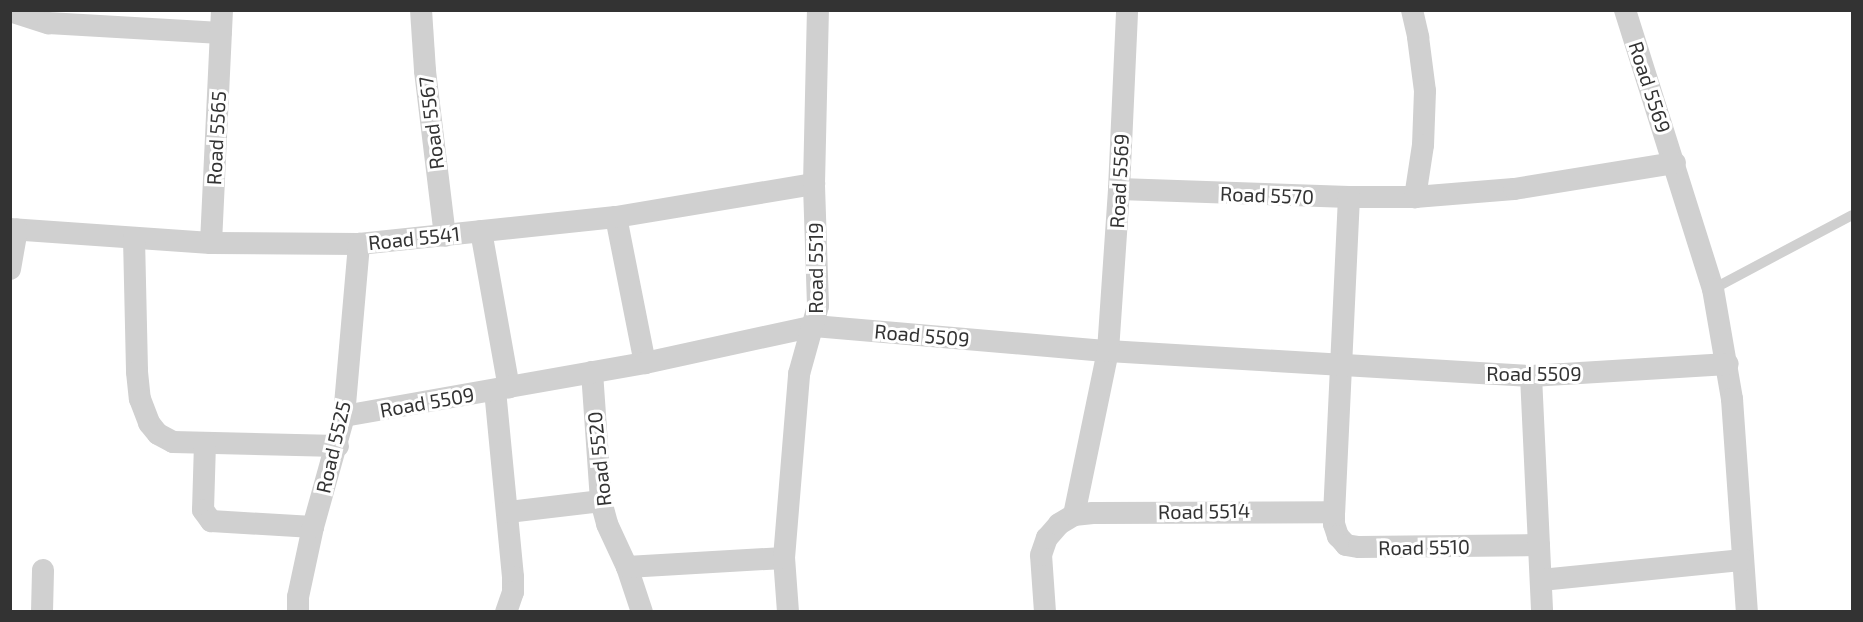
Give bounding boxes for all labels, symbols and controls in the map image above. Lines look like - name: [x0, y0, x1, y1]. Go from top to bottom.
- street label: Road 5569: [1624, 38, 1676, 136]
- street label: Road 5567: [413, 75, 449, 171]
- street label: Road 5565: [202, 90, 230, 186]
- street label: Road 5569: [1105, 133, 1133, 229]
- street label: Road 5570: [1219, 181, 1315, 209]
- street label: Road 5541: [367, 221, 461, 255]
- street label: Road 5519: [803, 222, 827, 314]
- street label: Road 5509: [873, 319, 971, 351]
- street label: Road 5509: [1486, 361, 1582, 385]
- street label: Road 5509: [378, 382, 476, 422]
- street label: Road 5525: [311, 399, 355, 495]
- street label: Road 5520: [582, 410, 616, 508]
- street label: Road 5514: [1158, 498, 1250, 524]
- street label: Road 5510: [1378, 534, 1470, 560]

